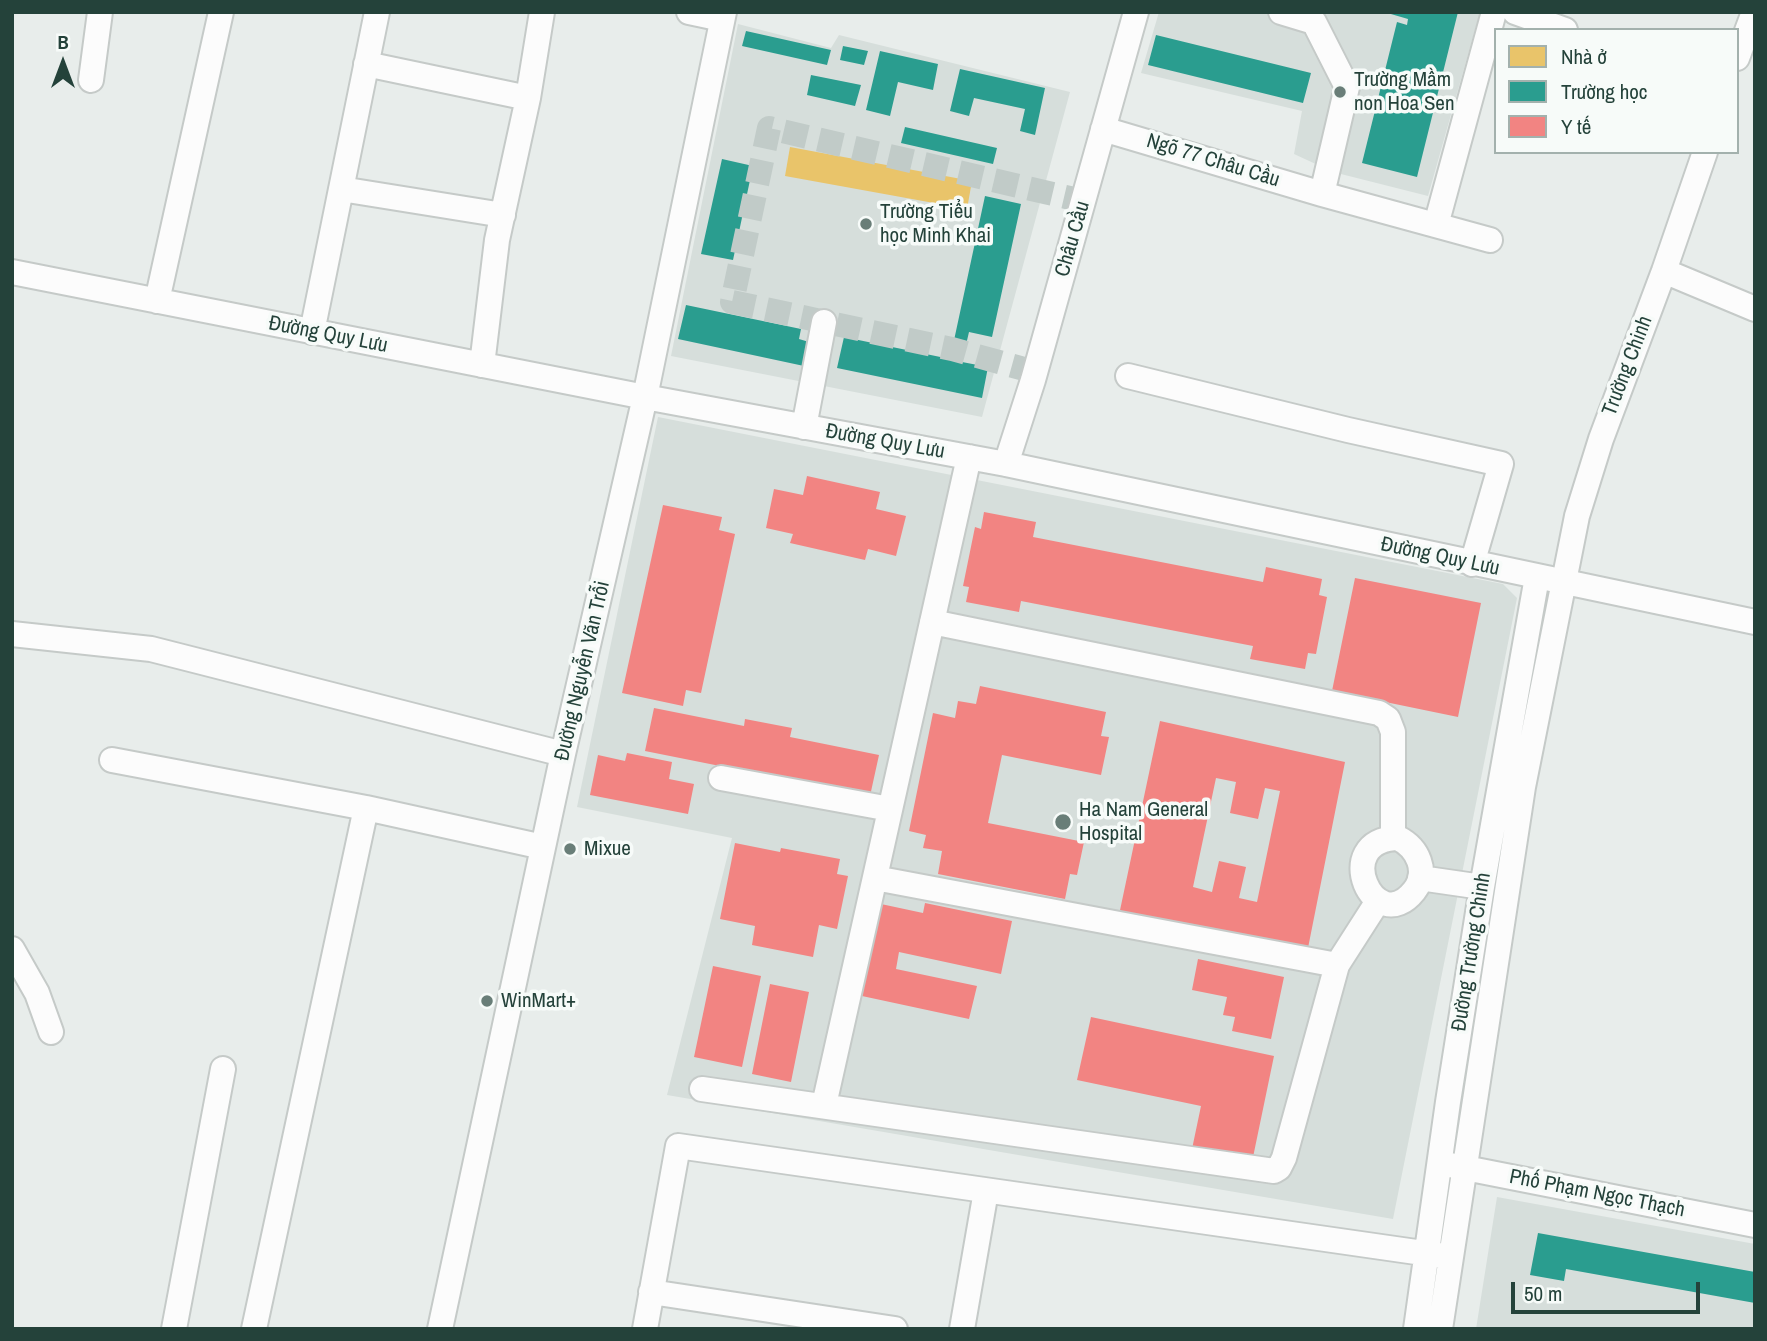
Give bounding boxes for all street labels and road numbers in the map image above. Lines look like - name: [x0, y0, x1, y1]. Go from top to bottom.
- street label: Ngõ 77 Châu Cầu: [1143, 129, 1283, 193]
- street label: Châu Cầu: [1050, 198, 1096, 280]
- street label: Đường Quy Lưu: [266, 311, 390, 359]
- street label: Trường Chinh: [1597, 313, 1659, 419]
- street label: Đường Quy Lưu: [823, 419, 947, 465]
- street label: Đường Quy Lưu: [1378, 532, 1502, 582]
- street label: Đường Nguyễn Văn Trỗi: [550, 579, 616, 763]
- street label: Đường Trường Chinh: [1447, 871, 1497, 1033]
- street label: Phố Phạm Ngọc Thạch: [1507, 1165, 1687, 1223]

